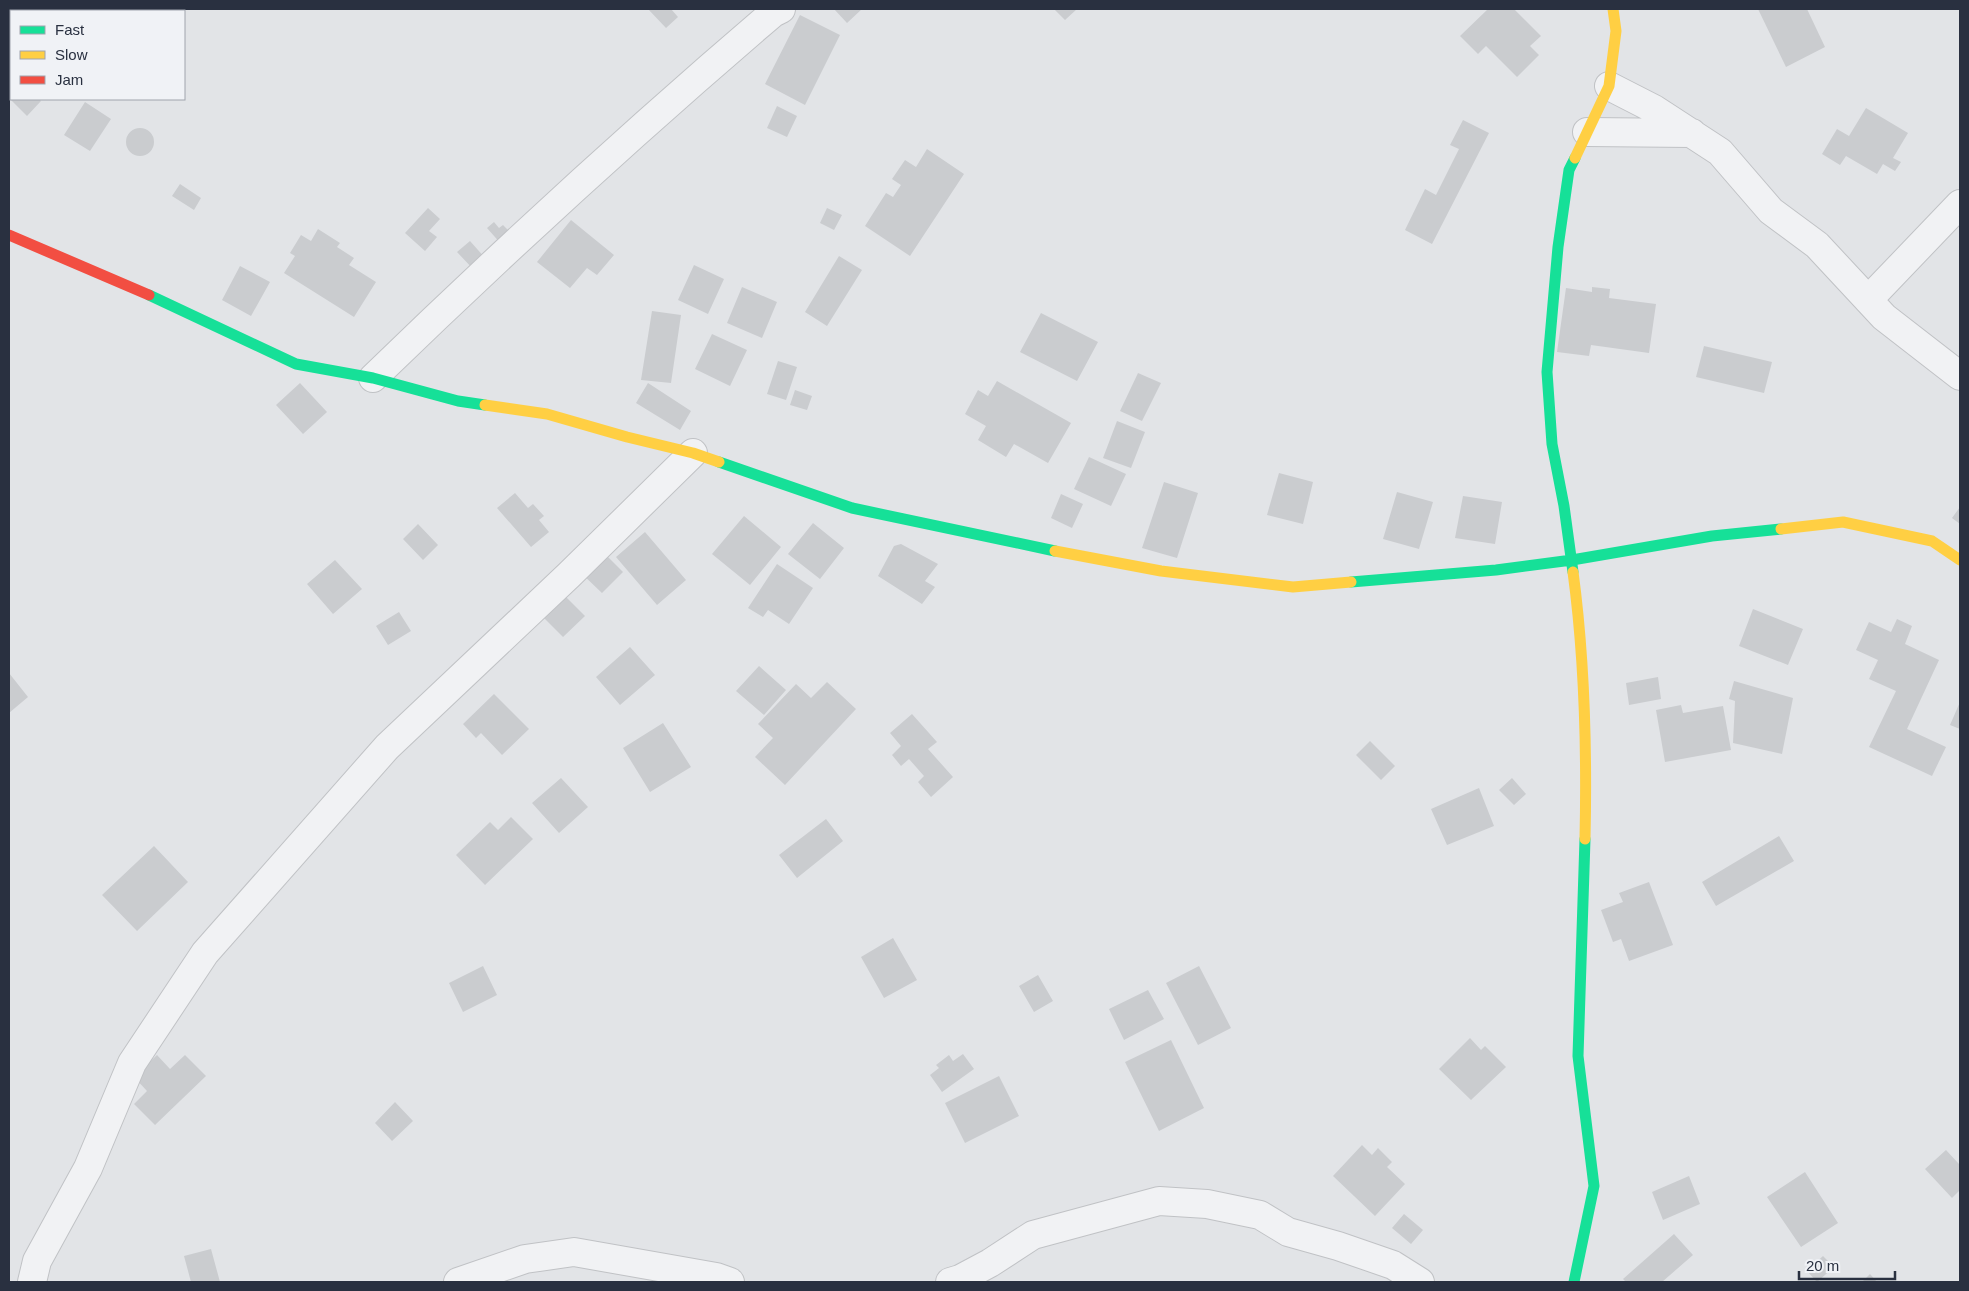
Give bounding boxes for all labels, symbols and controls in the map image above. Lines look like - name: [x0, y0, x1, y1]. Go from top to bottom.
- legend: [10, 10, 185, 100]
- text: Fast: [55, 21, 85, 38]
- text: Slow: [55, 46, 88, 63]
- text: Jam: [55, 71, 83, 88]
- scale bar: [1799, 1248, 1895, 1280]
- text: 20 m: [1806, 1257, 1839, 1274]

